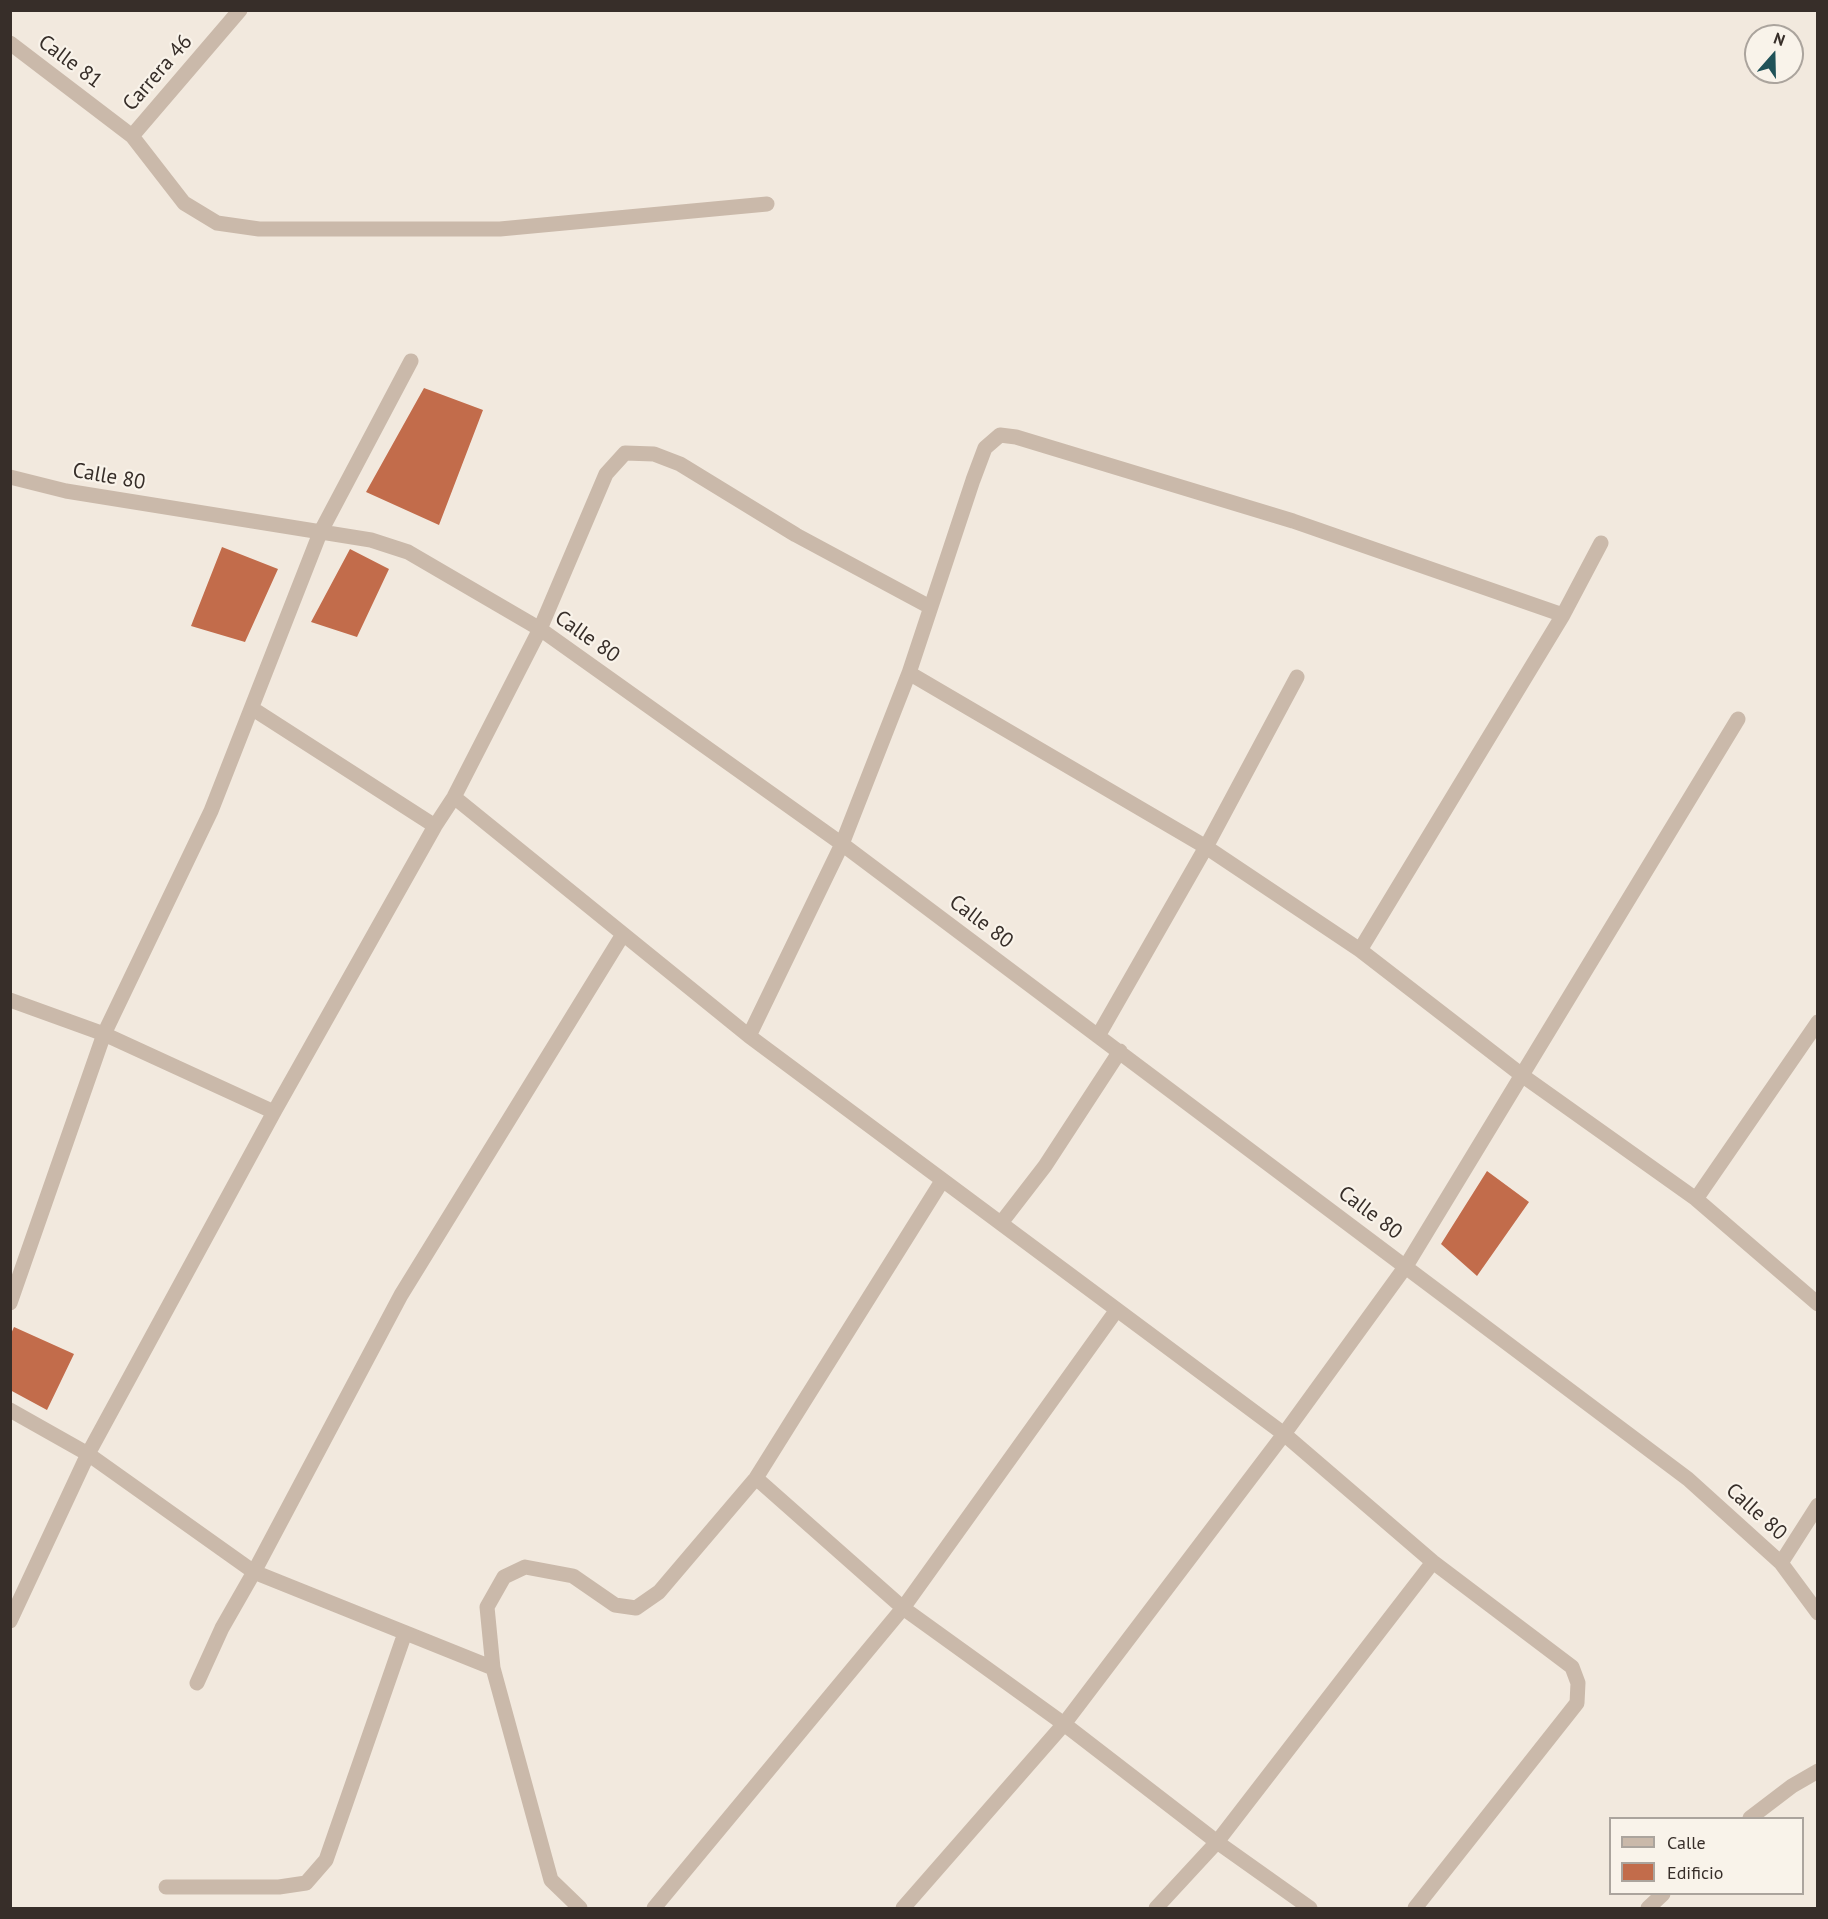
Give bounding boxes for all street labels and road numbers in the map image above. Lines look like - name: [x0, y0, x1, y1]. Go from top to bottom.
- street label: Calle 81: [33, 30, 107, 94]
- street label: Carrera 46: [118, 30, 198, 116]
- street label: Calle 80: [71, 458, 147, 496]
- street label: Calle 80: [550, 606, 624, 668]
- street label: Calle 80: [944, 890, 1018, 954]
- street label: Calle 80: [1333, 1181, 1407, 1245]
- street label: Calle 80: [1720, 1478, 1792, 1546]

